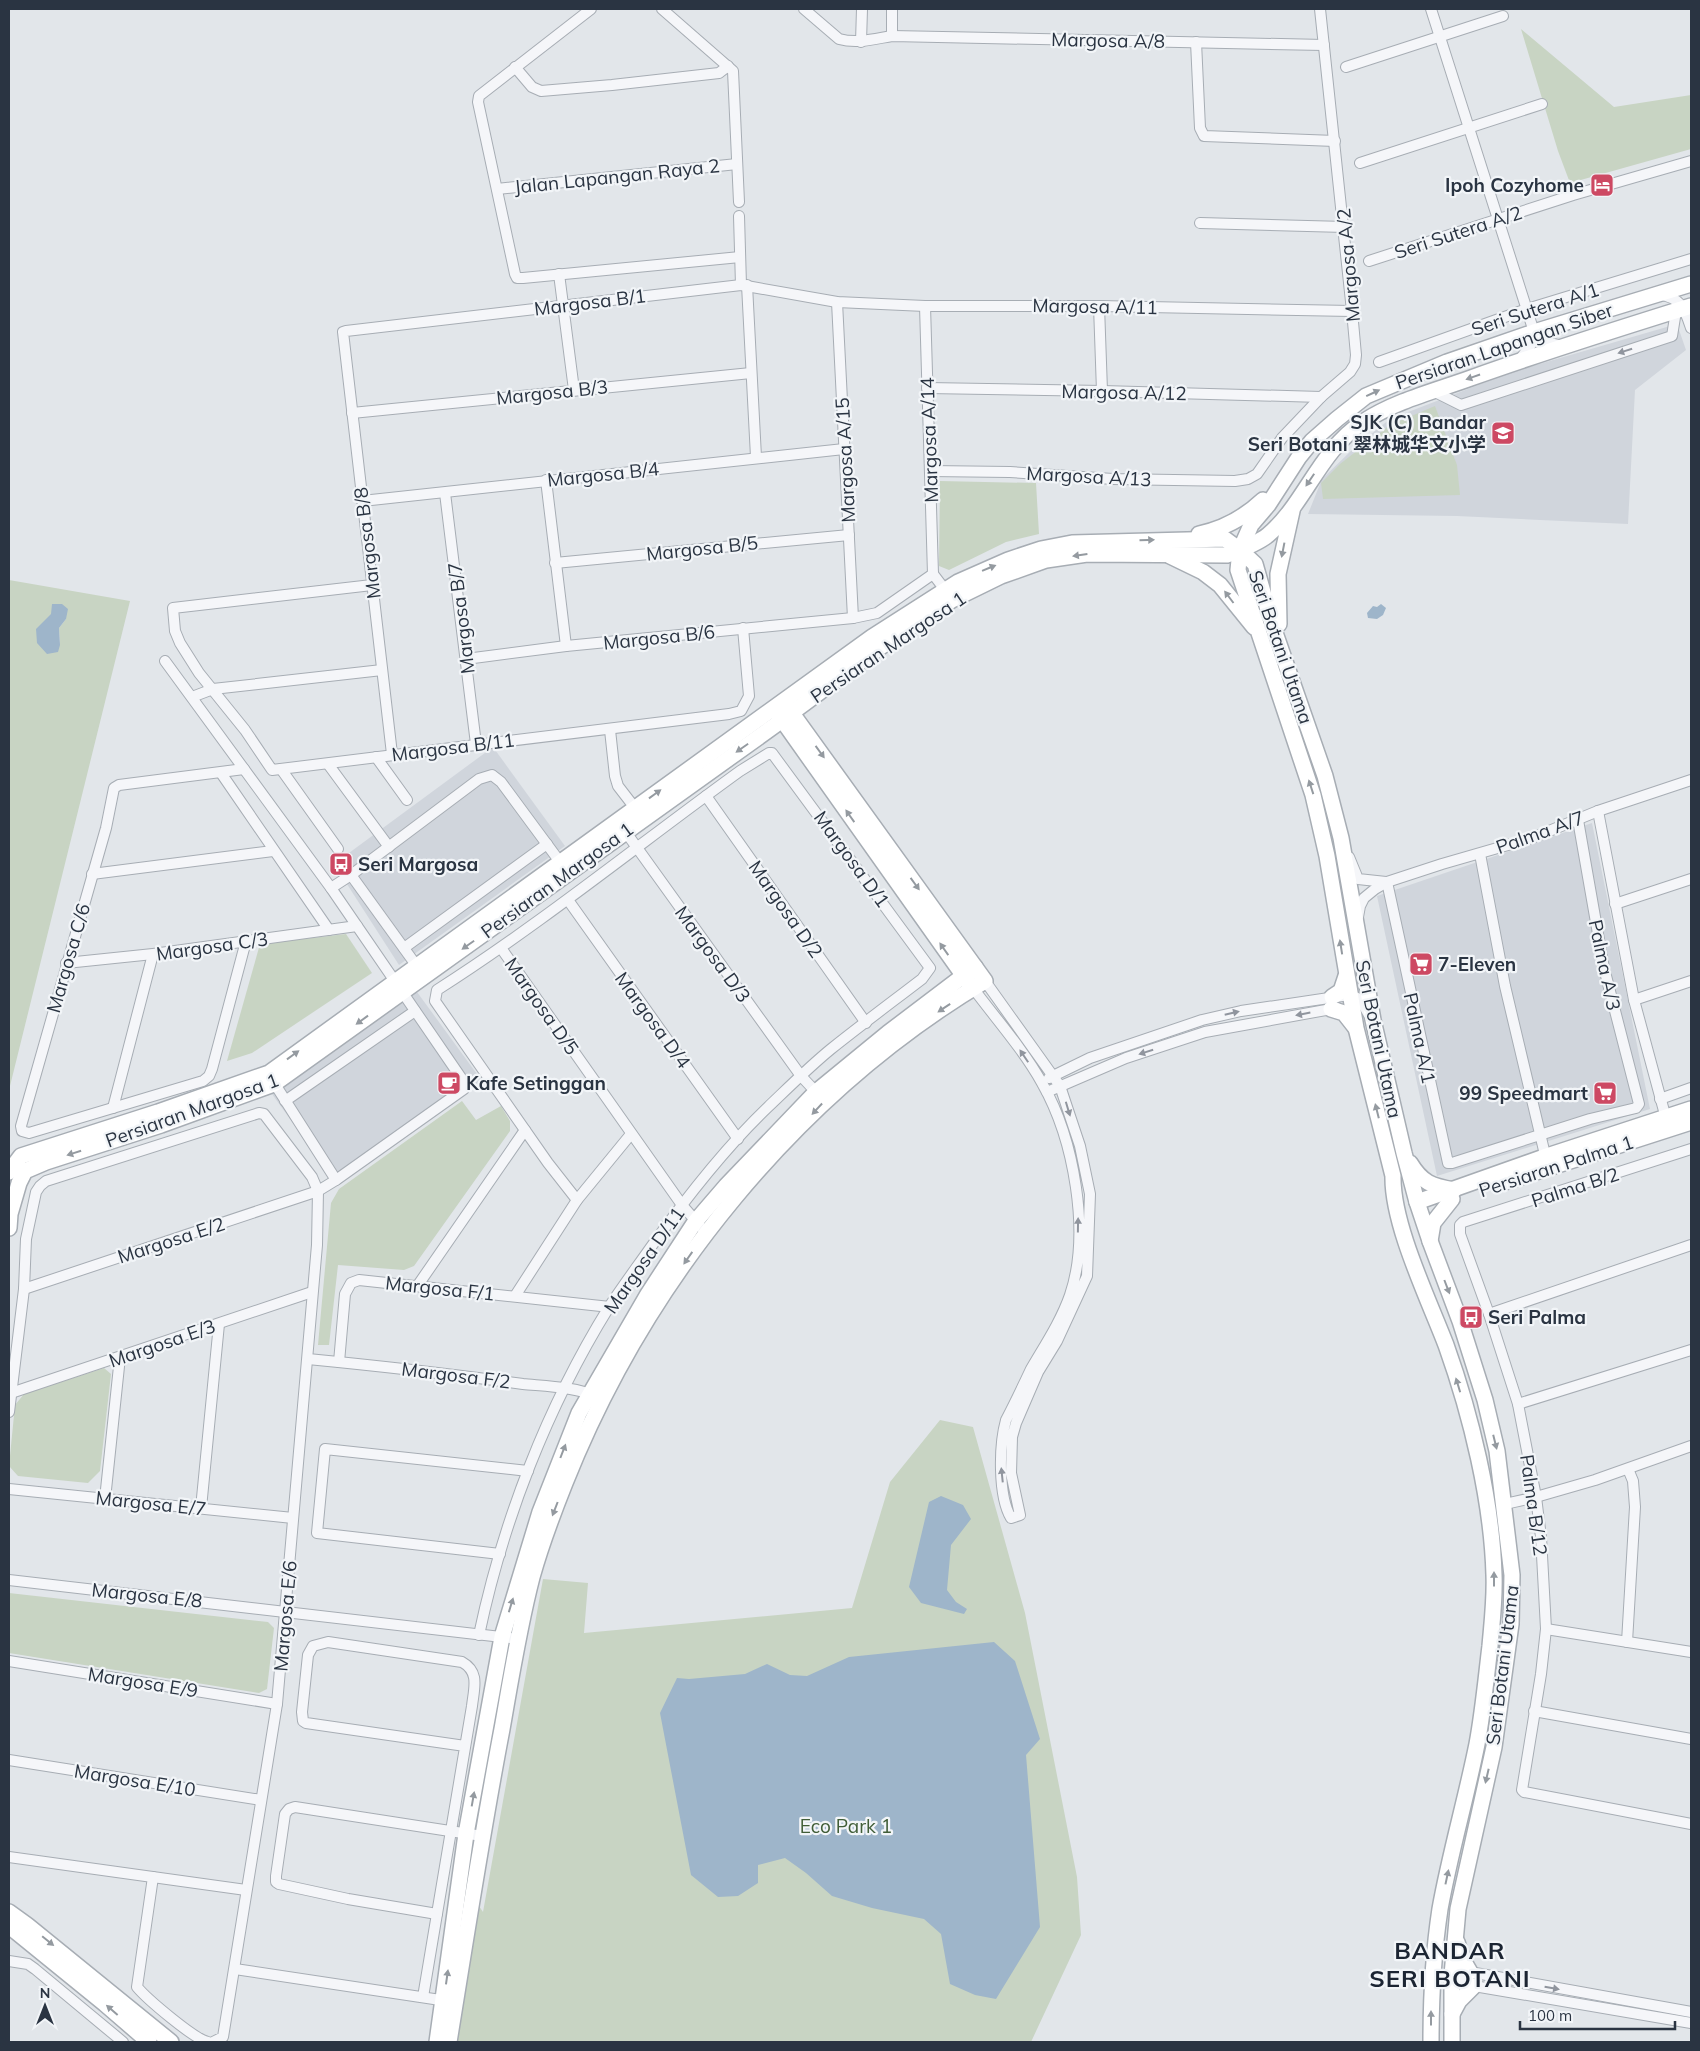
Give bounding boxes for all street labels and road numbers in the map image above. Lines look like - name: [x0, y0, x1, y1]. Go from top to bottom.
- street label: Margosa A/8: [1051, 27, 1165, 53]
- street label: Jalan Lapangan Raya 2: [513, 153, 721, 199]
- street label: Seri Sutera A/2: [1391, 200, 1525, 264]
- street label: Margosa A/2: [1331, 207, 1365, 323]
- street label: Seri Sutera A/1: [1468, 277, 1602, 341]
- street label: Margosa B/1: [533, 283, 647, 321]
- street label: Margosa A/11: [1032, 293, 1158, 319]
- street label: Persiaran Lapangan Siber: [1392, 297, 1616, 395]
- street label: Margosa B/3: [495, 374, 609, 410]
- street label: Margosa A/14: [915, 377, 943, 503]
- street label: Margosa A/12: [1061, 379, 1187, 405]
- street label: Margosa A/15: [830, 397, 860, 523]
- street label: Margosa B/4: [546, 456, 660, 492]
- street label: Margosa A/13: [1026, 461, 1152, 491]
- street label: Margosa B/8: [348, 486, 386, 600]
- street label: Margosa B/5: [645, 530, 759, 566]
- street label: Margosa B/7: [442, 561, 480, 675]
- street label: Seri Botani Utama: [1243, 567, 1319, 727]
- street label: Persiaran Margosa 1: [806, 586, 970, 708]
- street label: Margosa B/6: [602, 619, 716, 655]
- street label: Margosa B/11: [390, 728, 516, 766]
- street label: Palma A/7: [1493, 805, 1587, 859]
- street label: Margosa D/1: [809, 806, 895, 912]
- street label: Persiaran Margosa 1: [476, 817, 638, 943]
- street label: Margosa D/2: [744, 856, 828, 962]
- street label: Margosa C/6: [41, 900, 95, 1016]
- street label: Margosa D/3: [670, 901, 756, 1007]
- street label: Palma A/3: [1584, 917, 1626, 1013]
- street label: Margosa C/3: [154, 926, 270, 966]
- street label: Margosa D/5: [500, 953, 584, 1059]
- street label: Seri Botani Utama: [1351, 958, 1407, 1120]
- street label: Margosa D/4: [610, 967, 696, 1073]
- street label: Palma A/1: [1399, 990, 1441, 1086]
- street label: Persiaran Margosa 1: [102, 1067, 282, 1153]
- street label: Persiaran Palma 1: [1476, 1130, 1636, 1202]
- street label: Palma B/2: [1528, 1162, 1622, 1212]
- street label: Margosa D/11: [598, 1202, 690, 1318]
- street label: Margosa E/2: [114, 1211, 228, 1269]
- street label: Margosa F/1: [384, 1270, 496, 1306]
- street label: Margosa E/3: [106, 1314, 218, 1372]
- street label: Margosa F/2: [400, 1356, 512, 1394]
- street label: Palma B/12: [1515, 1453, 1553, 1557]
- street label: Margosa E/7: [94, 1485, 208, 1521]
- street label: Margosa E/6: [268, 1560, 302, 1672]
- street label: Margosa E/8: [90, 1577, 204, 1613]
- street label: Seri Botani Utama: [1480, 1584, 1524, 1746]
- street label: Margosa E/9: [86, 1661, 200, 1703]
- street label: Margosa E/10: [73, 1759, 197, 1801]

